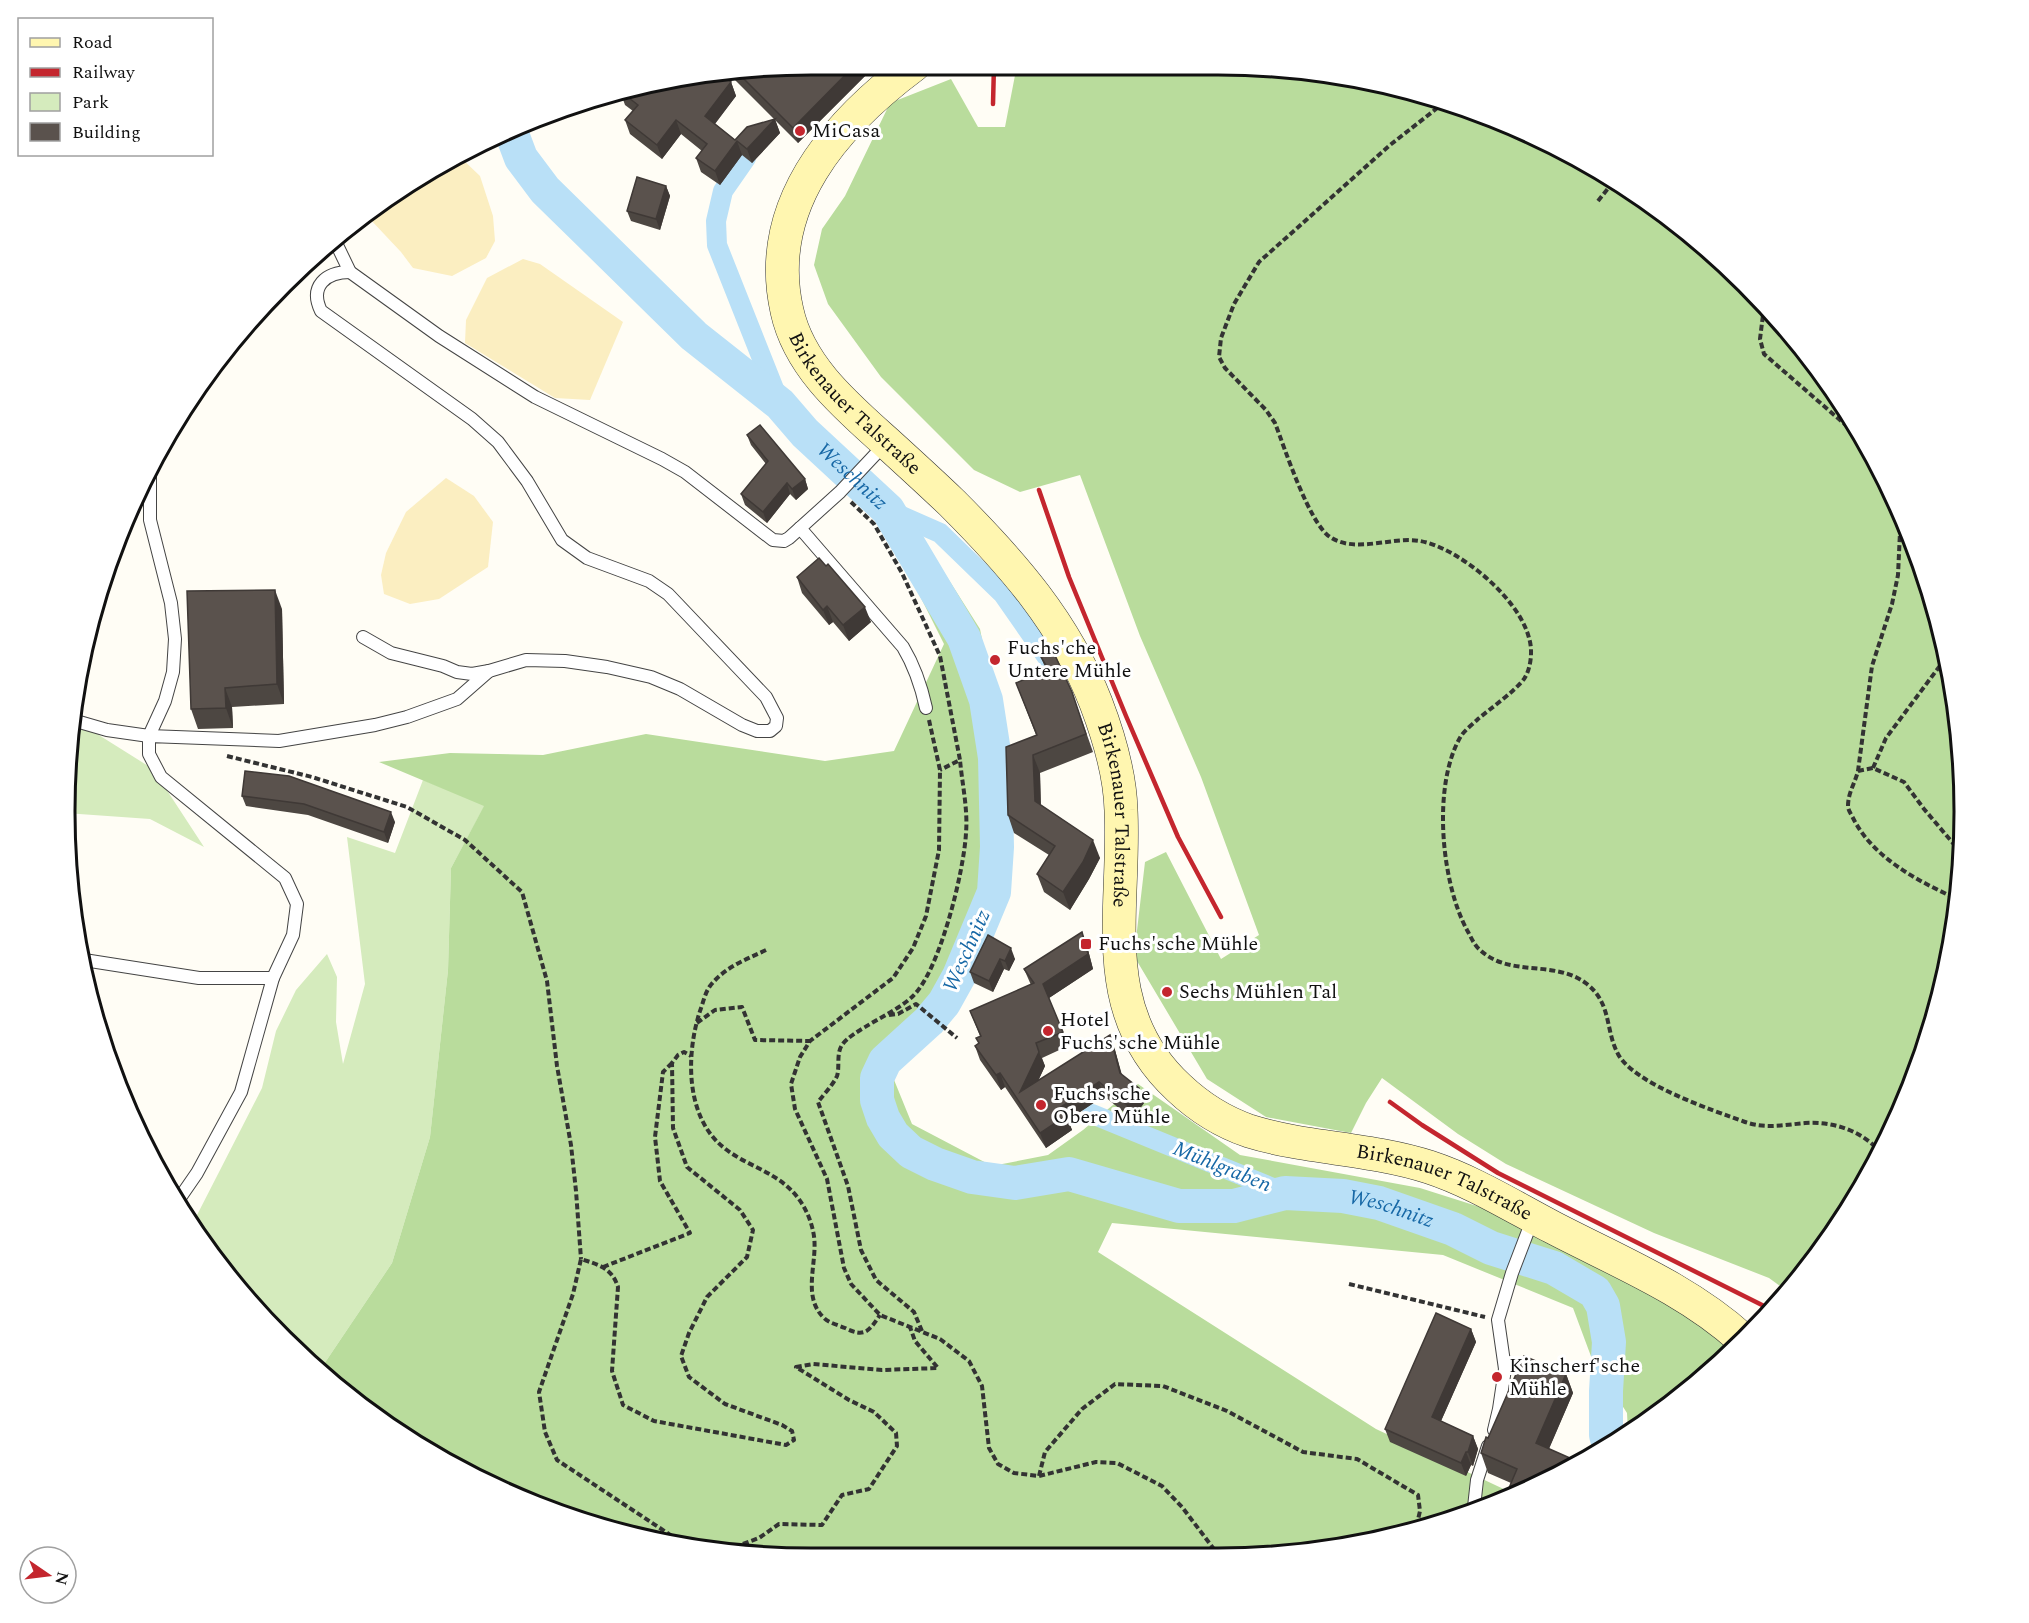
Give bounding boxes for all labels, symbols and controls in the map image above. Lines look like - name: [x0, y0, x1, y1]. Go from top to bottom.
- legend: [18, 18, 213, 156]
- text: Road: [72, 29, 113, 56]
- text: Railway: [72, 59, 136, 86]
- text: Park: [72, 89, 109, 116]
- place label: MiCasa: [812, 116, 880, 146]
- text: Building: [72, 119, 141, 146]
- marker: MiCasa: [793, 124, 807, 138]
- street label: Birkenauer Talstraße: [780, 327, 928, 482]
- water label: Weschnitz: [809, 435, 895, 518]
- place label: Fuchs'che Untere Mühle: [1007, 633, 1131, 686]
- marker: Fuchs'che Untere Mühle: [988, 653, 1002, 667]
- street label: Birkenauer Talstraße: [1089, 718, 1137, 908]
- water label: Weschnitz: [935, 904, 999, 998]
- place label: Fuchs'sche Mühle: [1098, 929, 1258, 959]
- marker: Fuchs'sche Mühle: [1079, 937, 1093, 951]
- place label: Sechs Mühlen Tal: [1179, 977, 1337, 1007]
- marker: Sechs Mühlen Tal: [1160, 985, 1174, 999]
- place label: Hotel Fuchs'sche Mühle: [1060, 1005, 1220, 1058]
- marker: Hotel Fuchs'sche Mühle: [1041, 1024, 1055, 1038]
- place label: Fuchs'sche Obere Mühle: [1053, 1079, 1170, 1132]
- marker: Fuchs'sche Obere Mühle: [1034, 1098, 1048, 1112]
- water label: Mühlgraben: [1168, 1133, 1276, 1201]
- street label: Birkenauer Talstraße: [1354, 1136, 1538, 1229]
- water label: Weschnitz: [1346, 1181, 1438, 1237]
- place label: Kinscherf'sche Mühle: [1509, 1351, 1640, 1404]
- marker: Kinscherf'sche Mühle: [1490, 1370, 1504, 1384]
- north arrow: [18, 1545, 78, 1605]
- text: N: [48, 1569, 75, 1588]

